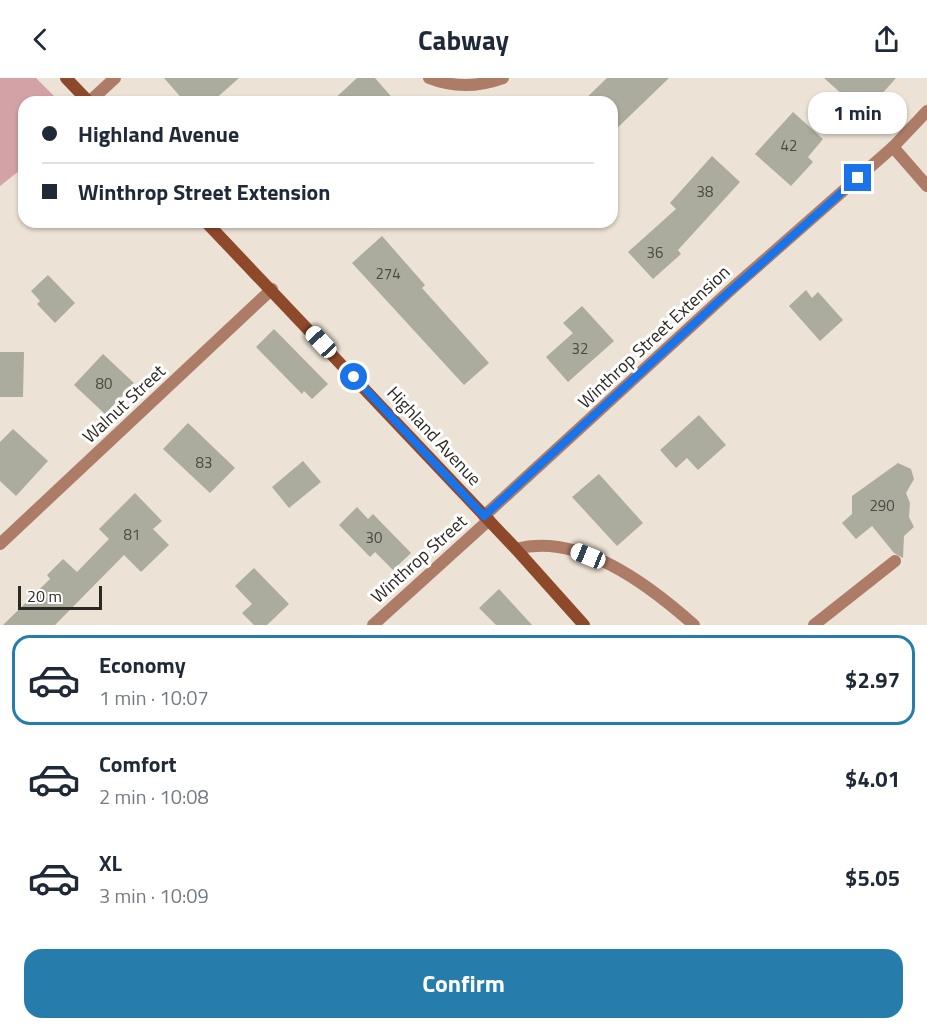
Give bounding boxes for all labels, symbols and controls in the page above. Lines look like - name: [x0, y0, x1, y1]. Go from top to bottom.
- text: Cabway: [418, 19, 509, 60]
- icon: back: [24, 23, 57, 56]
- icon: share: [870, 23, 903, 56]
- callout: 1 min: [808, 91, 908, 133]
- text: 1 min: [833, 97, 882, 128]
- text: Highland Avenue: [78, 117, 239, 151]
- house number: 42: [781, 134, 797, 157]
- route end: [844, 164, 871, 191]
- text: Winthrop Street Extension: [78, 175, 330, 209]
- house number: 38: [697, 180, 713, 203]
- house number: 36: [647, 241, 663, 264]
- street label: Winthrop Street Extension: [571, 259, 736, 415]
- house number: 274: [375, 262, 401, 285]
- car: [302, 323, 340, 361]
- house number: 32: [572, 337, 588, 360]
- street label: Walnut Street: [76, 358, 172, 449]
- route start: [340, 363, 367, 390]
- house number: 80: [96, 372, 112, 395]
- street label: Highland Avenue: [381, 380, 488, 492]
- house number: 83: [196, 451, 212, 474]
- house number: 290: [869, 494, 895, 517]
- street label: Winthrop Street: [365, 508, 473, 609]
- house number: 81: [124, 523, 140, 546]
- house number: 30: [366, 526, 382, 549]
- car: [568, 541, 608, 571]
- scale bar: [18, 583, 102, 610]
- text: 20 m: [27, 584, 62, 608]
- text: Economy: [99, 648, 186, 682]
- icon: car: [27, 653, 81, 707]
- text: $2.97: [845, 663, 900, 697]
- text: 1 min · 10:07: [99, 682, 209, 713]
- text: Comfort: [99, 747, 177, 781]
- icon: car: [27, 752, 81, 806]
- text: $4.01: [845, 762, 900, 796]
- text: 2 min · 10:08: [99, 781, 209, 812]
- text: XL: [99, 846, 122, 880]
- icon: car: [27, 851, 81, 905]
- text: $5.05: [845, 861, 900, 895]
- text: 3 min · 10:09: [99, 880, 209, 911]
- button: Confirm: [24, 949, 903, 1018]

